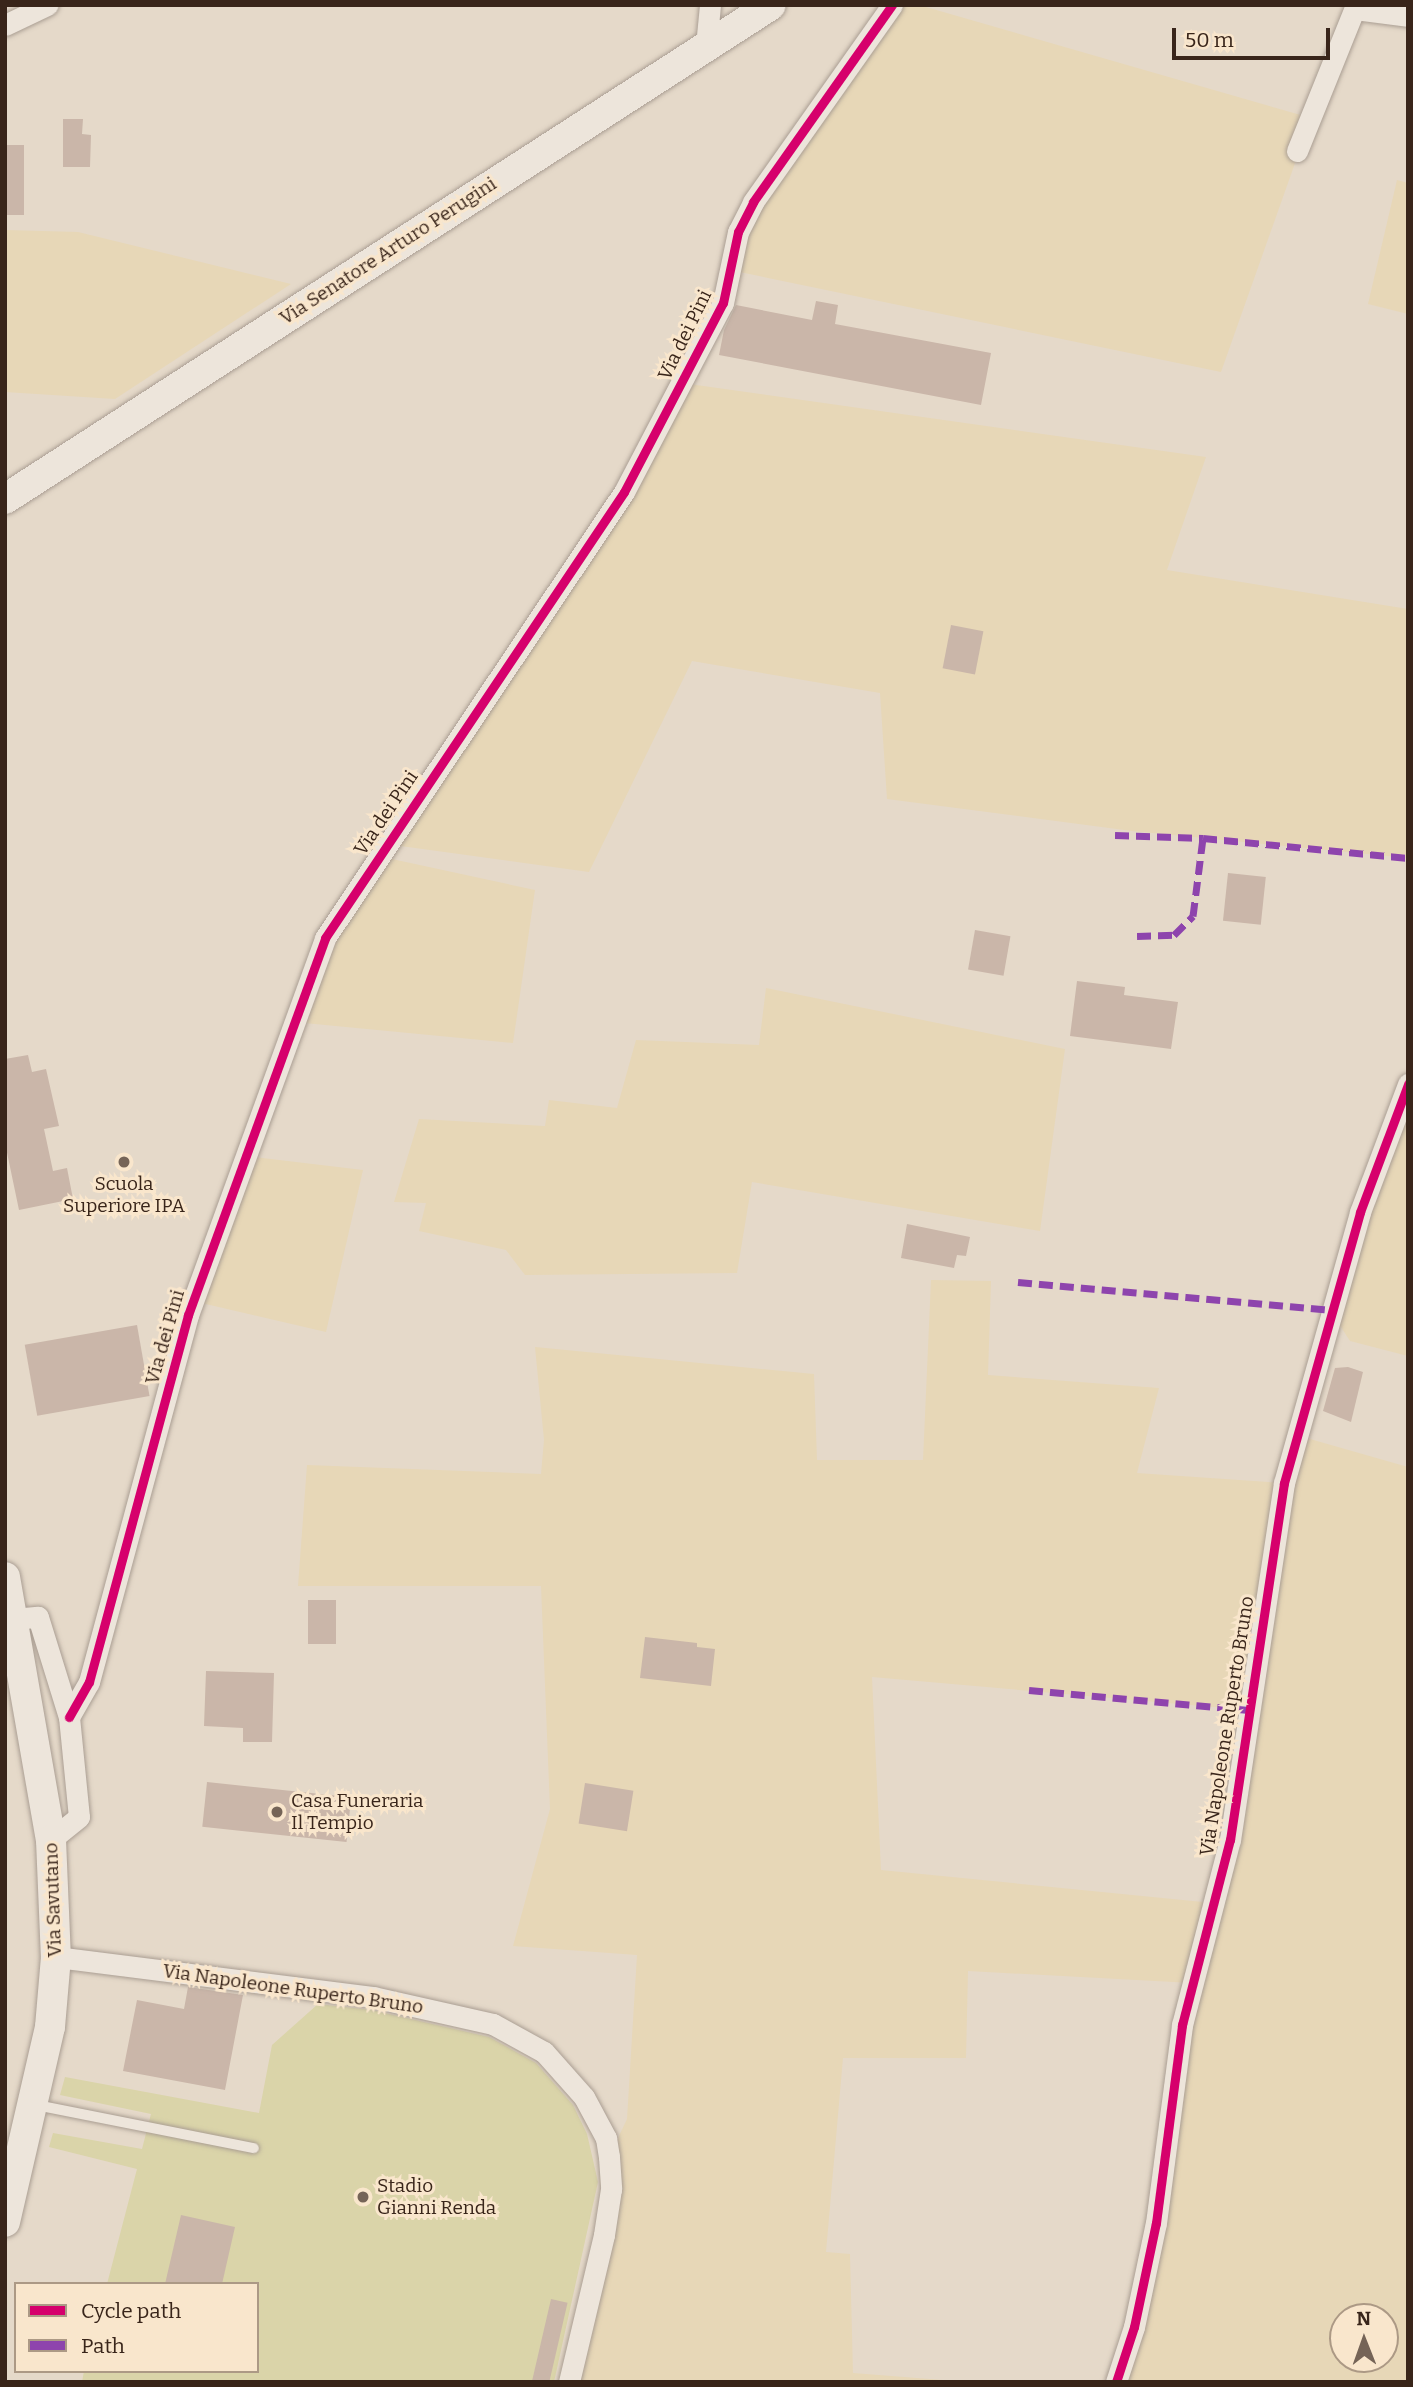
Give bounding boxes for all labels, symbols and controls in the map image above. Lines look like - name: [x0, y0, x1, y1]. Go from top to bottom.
- scale bar: [1175, 14, 1332, 58]
- text: 50 m: [1185, 27, 1234, 53]
- street label: Via Senatore Arturo Perugini: [275, 172, 501, 330]
- street label: Via dei Pini: [653, 286, 717, 384]
- street label: Via dei Pini: [349, 766, 423, 860]
- marker: Scuola Superiore IPA: [116, 1154, 132, 1170]
- place label: Scuola Superiore IPA: [63, 1173, 185, 1217]
- street label: Via dei Pini: [141, 1287, 189, 1387]
- street label: Via Napoleone Ruperto Bruno: [1195, 1595, 1259, 1857]
- place label: Casa Funeraria Il Tempio: [291, 1790, 423, 1834]
- marker: Casa Funeraria Il Tempio: [269, 1804, 285, 1820]
- street label: Via Savutano: [40, 1842, 66, 1958]
- street label: Via Napoleone Ruperto Bruno: [161, 1959, 425, 2019]
- place label: Stadio Gianni Renda: [377, 2175, 496, 2219]
- marker: Stadio Gianni Renda: [355, 2189, 371, 2205]
- legend: [14, 2282, 259, 2373]
- text: Cycle path: [81, 2298, 181, 2324]
- north arrow: [1329, 2303, 1399, 2373]
- text: N: [1356, 2307, 1371, 2330]
- text: Path: [81, 2333, 125, 2359]

